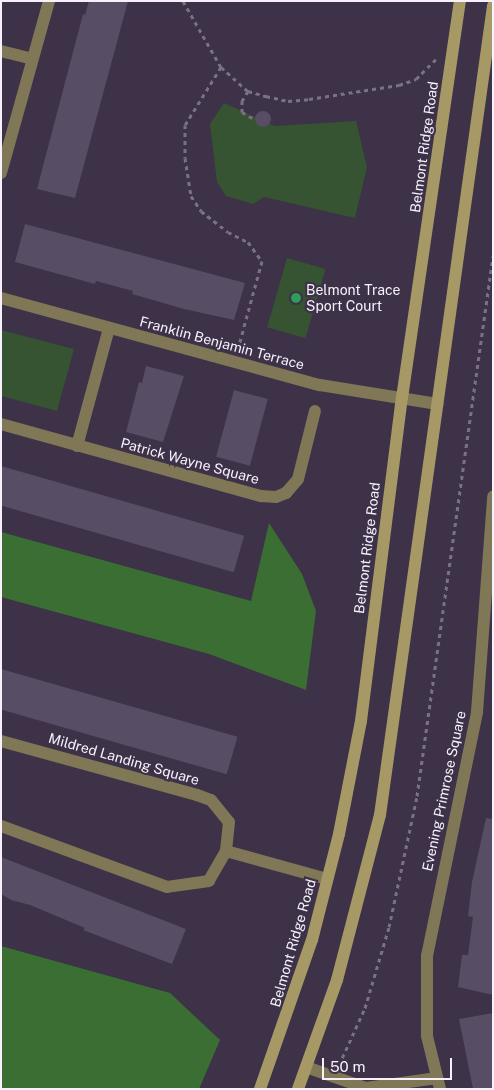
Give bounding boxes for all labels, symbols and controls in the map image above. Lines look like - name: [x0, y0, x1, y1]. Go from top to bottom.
- street label: Belmont Ridge Road: [406, 80, 442, 214]
- place label: Belmont Trace Sport Court: [306, 282, 400, 314]
- marker: Belmont Trace Sport Court: [290, 292, 302, 304]
- street label: Franklin Benjamin Terrace: [138, 313, 306, 373]
- street label: Patrick Wayne Square: [119, 434, 261, 488]
- street label: Belmont Ridge Road: [351, 481, 383, 615]
- street label: Evening Primrose Square: [419, 709, 469, 873]
- street label: Mildred Landing Square: [47, 729, 201, 789]
- street label: Belmont Ridge Road: [267, 877, 319, 1009]
- scale bar: [324, 1048, 454, 1080]
- text: 50 m: [330, 1058, 365, 1075]

